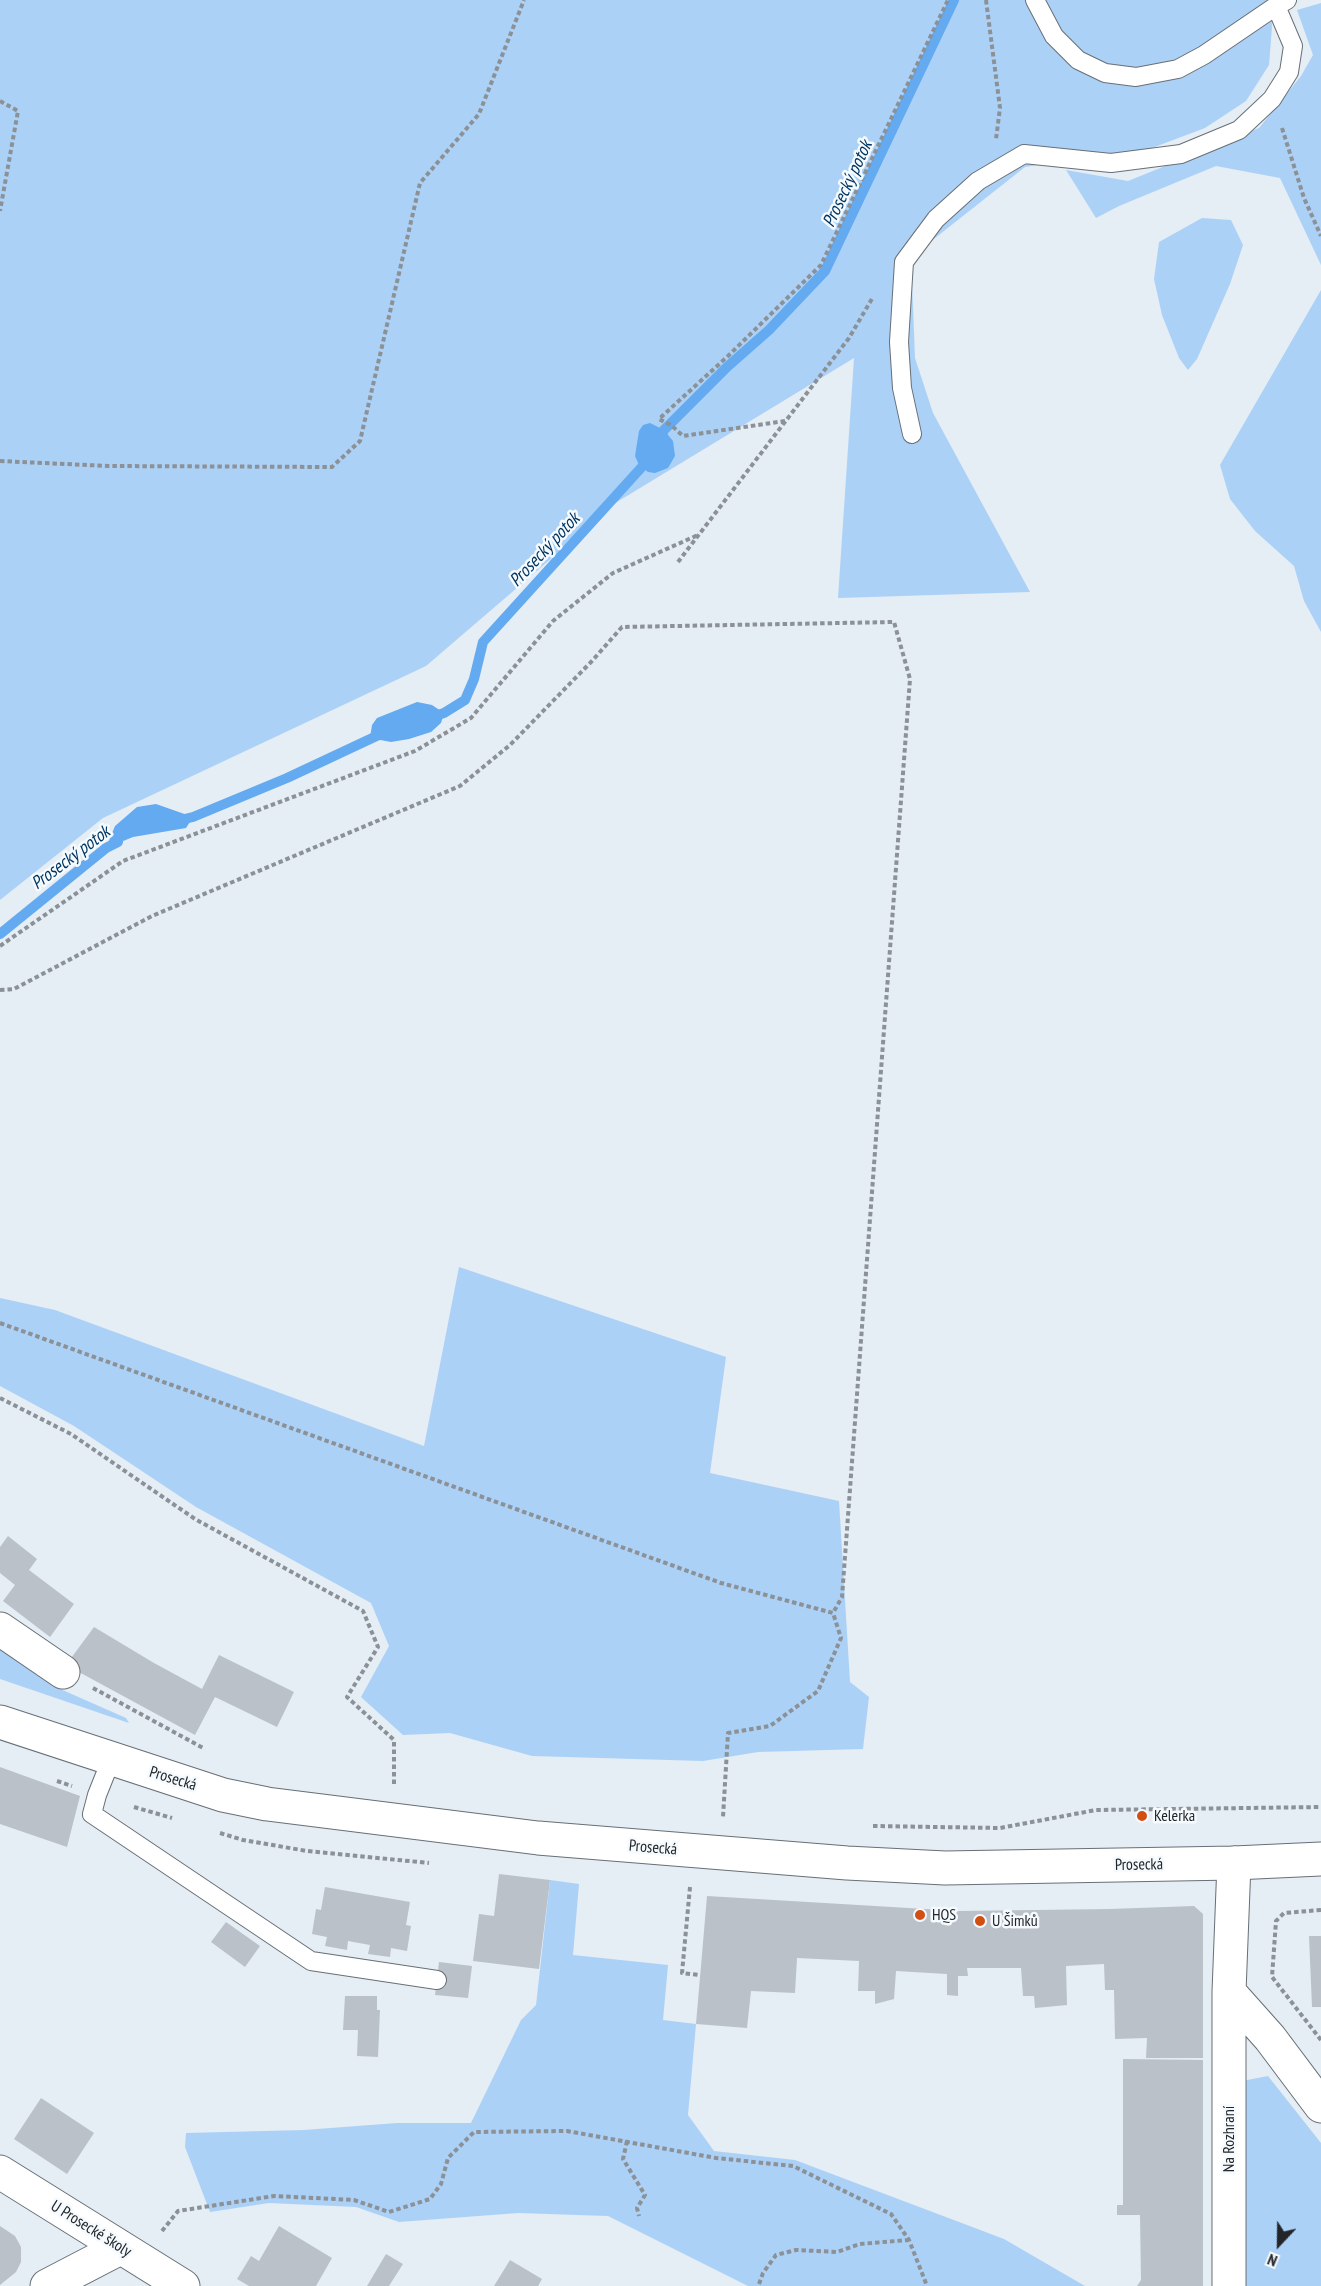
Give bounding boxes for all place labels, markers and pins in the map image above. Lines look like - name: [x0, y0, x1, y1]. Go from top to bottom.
- place label: Kelerka: [1154, 1806, 1195, 1826]
- marker: Kelerka: [1135, 1809, 1149, 1823]
- place label: HQS: [932, 1905, 956, 1925]
- marker: HQS: [913, 1908, 927, 1922]
- place label: U Šimků: [992, 1911, 1038, 1931]
- marker: U Šimků: [973, 1914, 987, 1928]

